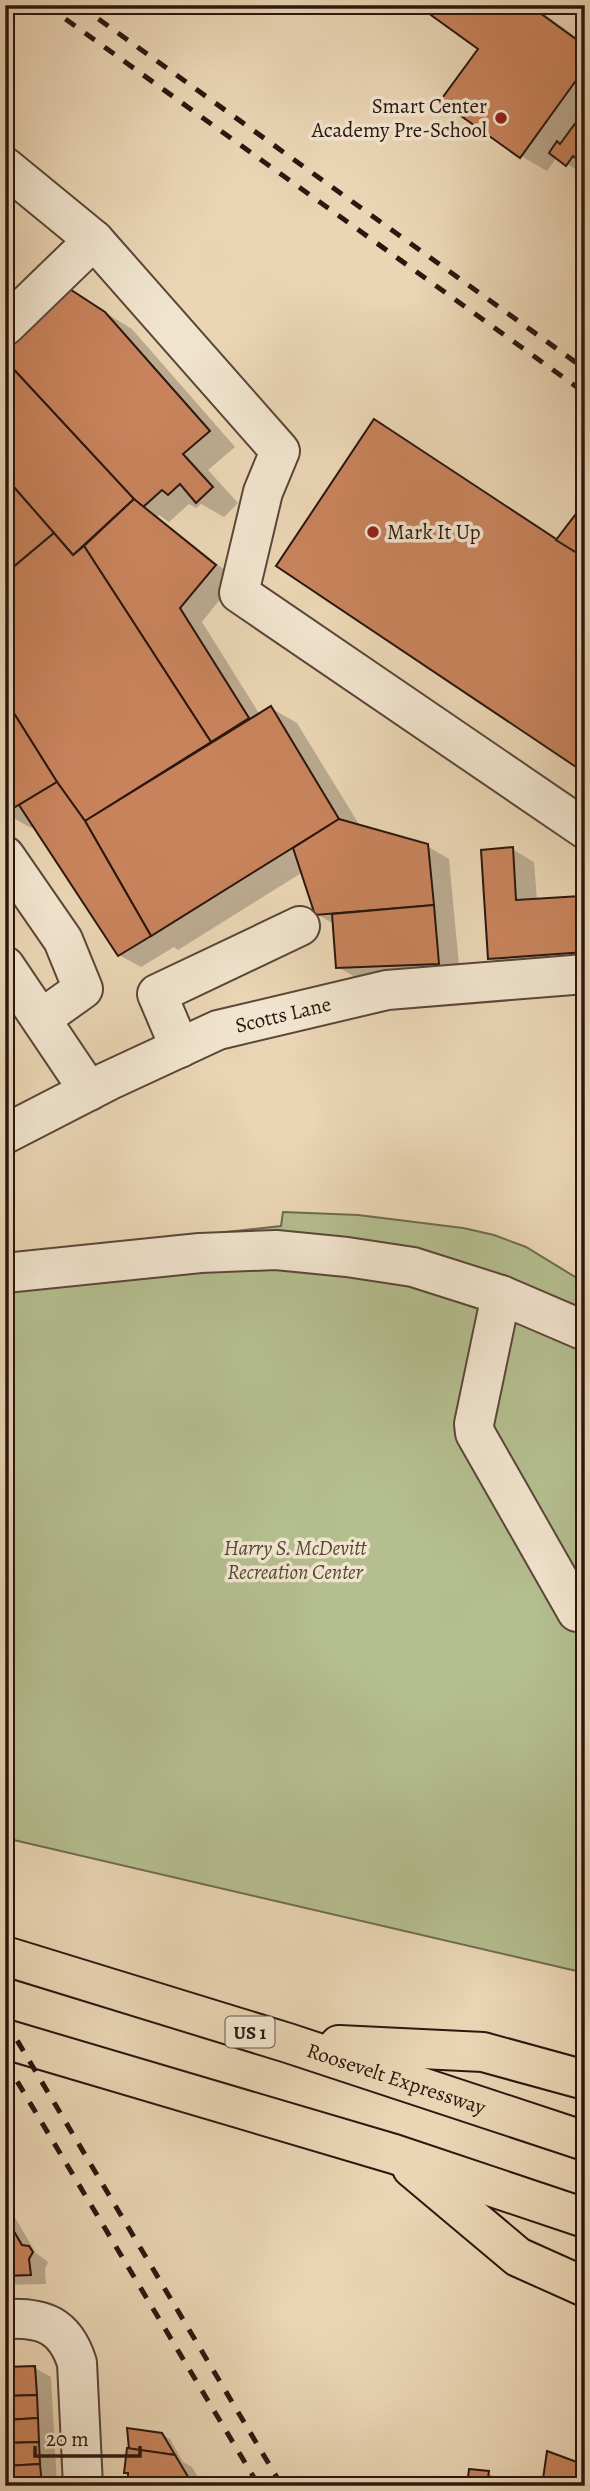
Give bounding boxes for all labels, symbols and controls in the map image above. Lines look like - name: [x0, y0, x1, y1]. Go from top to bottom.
- place label: Smart Center Academy Pre-School: [311, 92, 487, 144]
- marker: Smart Center Academy Pre-School: [493, 110, 509, 126]
- place label: Mark It Up: [387, 518, 481, 546]
- marker: Mark It Up: [365, 524, 381, 540]
- street label: Scotts Lane: [232, 990, 334, 1039]
- park label: Harry S. McDevitt Recreation Center: [224, 1534, 367, 1586]
- road number: US 1: [226, 2016, 274, 2048]
- street label: Roosevelt Expressway: [303, 2036, 490, 2121]
- scale bar: [35, 2414, 140, 2458]
- text: 20 m: [46, 2425, 89, 2453]

